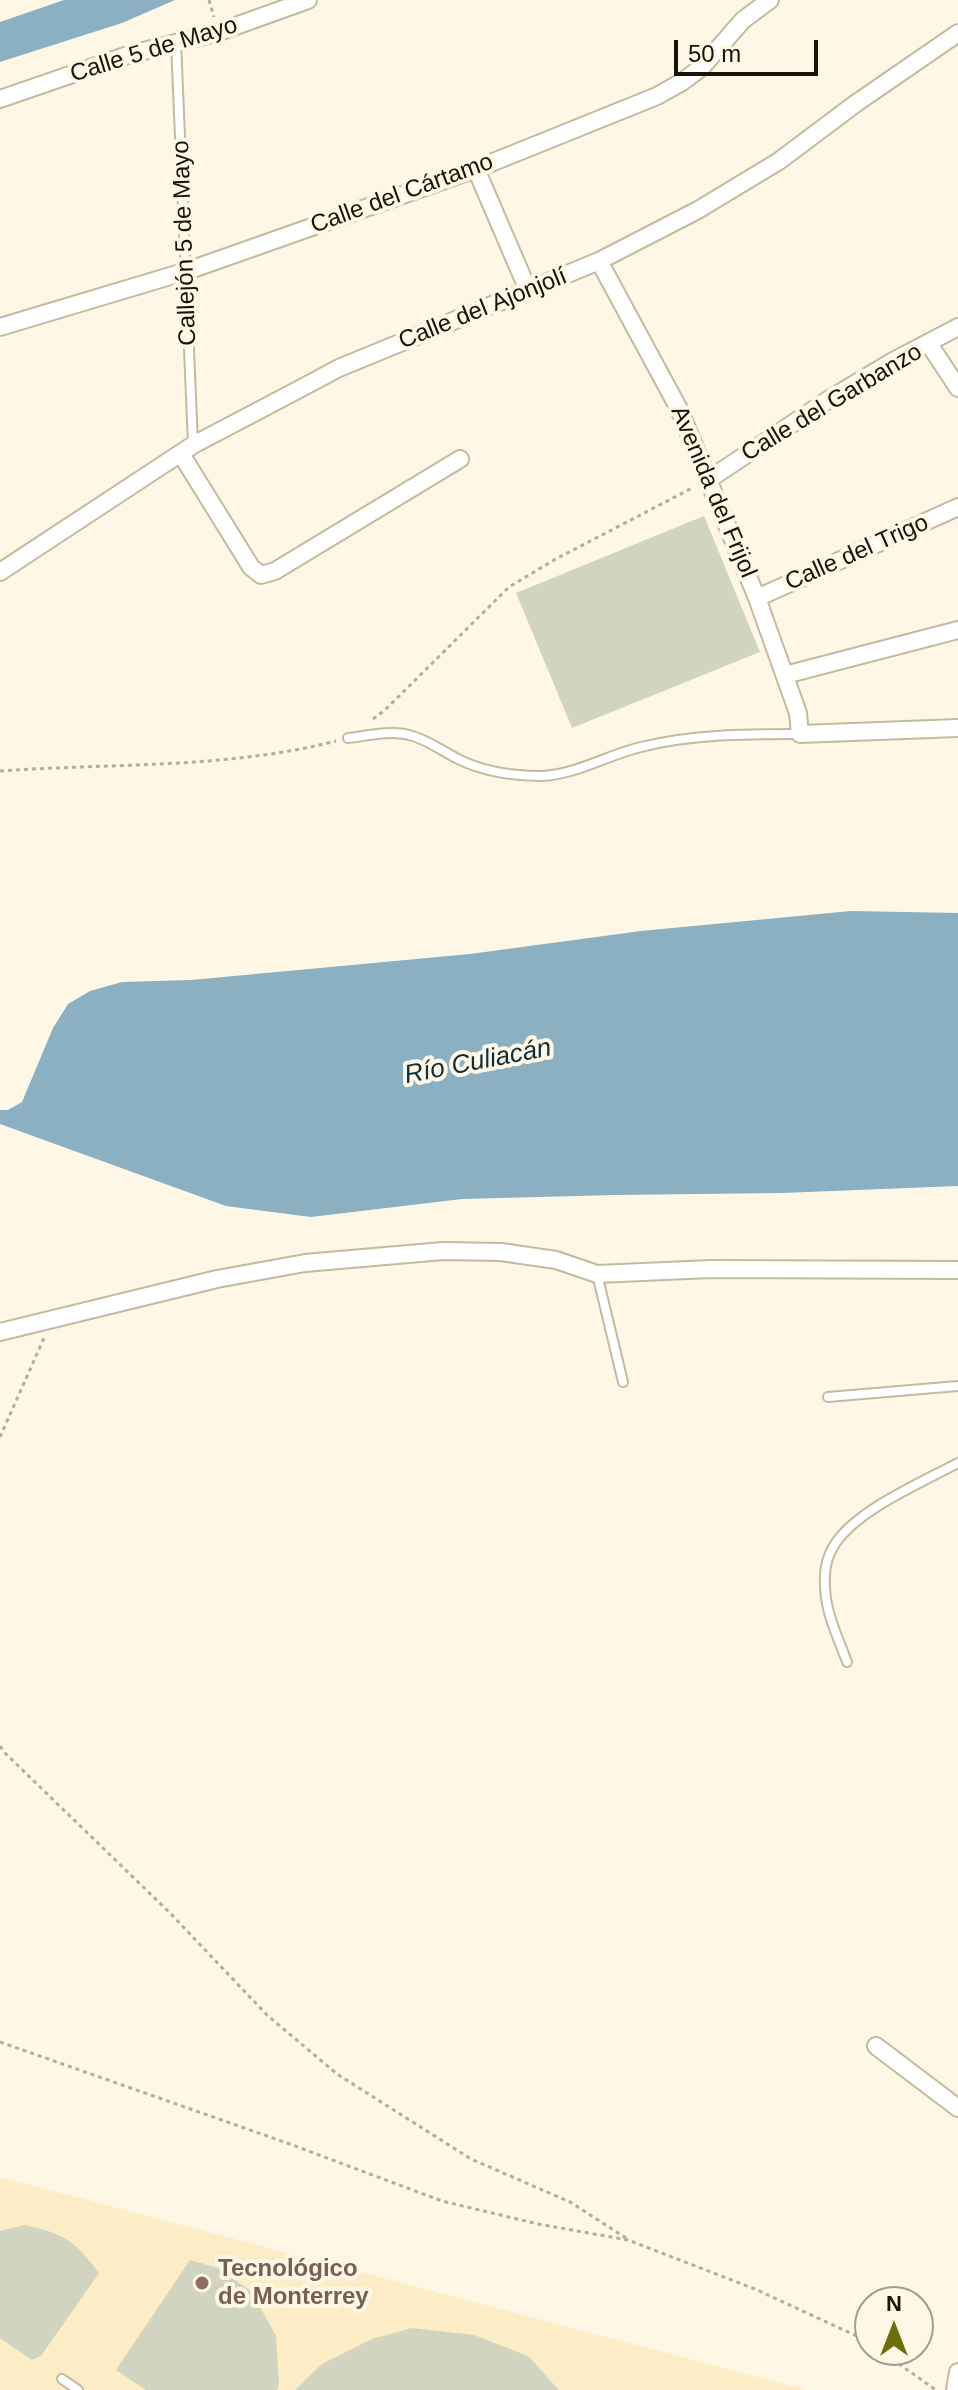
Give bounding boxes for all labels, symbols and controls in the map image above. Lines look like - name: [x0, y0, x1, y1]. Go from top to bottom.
- street label: Calle 5 de Mayo: [67, 11, 241, 89]
- scale bar: [678, 24, 822, 74]
- text: 50 m: [688, 40, 741, 67]
- street label: Callejón 5 de Mayo: [167, 140, 203, 346]
- street label: Calle del Cártamo: [307, 148, 497, 240]
- street label: Calle del Ajonjolí: [395, 262, 571, 356]
- street label: Calle del Garbanzo: [737, 338, 927, 468]
- street label: Avenida del Frijol: [664, 402, 762, 582]
- street label: Calle del Trigo: [781, 509, 933, 597]
- water label: Río Culiacán: [402, 1032, 554, 1092]
- place label: Tecnológico de Monterrey: [218, 2255, 369, 2311]
- marker: Tecnológico de Monterrey: [193, 2274, 211, 2292]
- north arrow: [854, 2286, 934, 2366]
- text: N: [886, 2291, 902, 2316]

